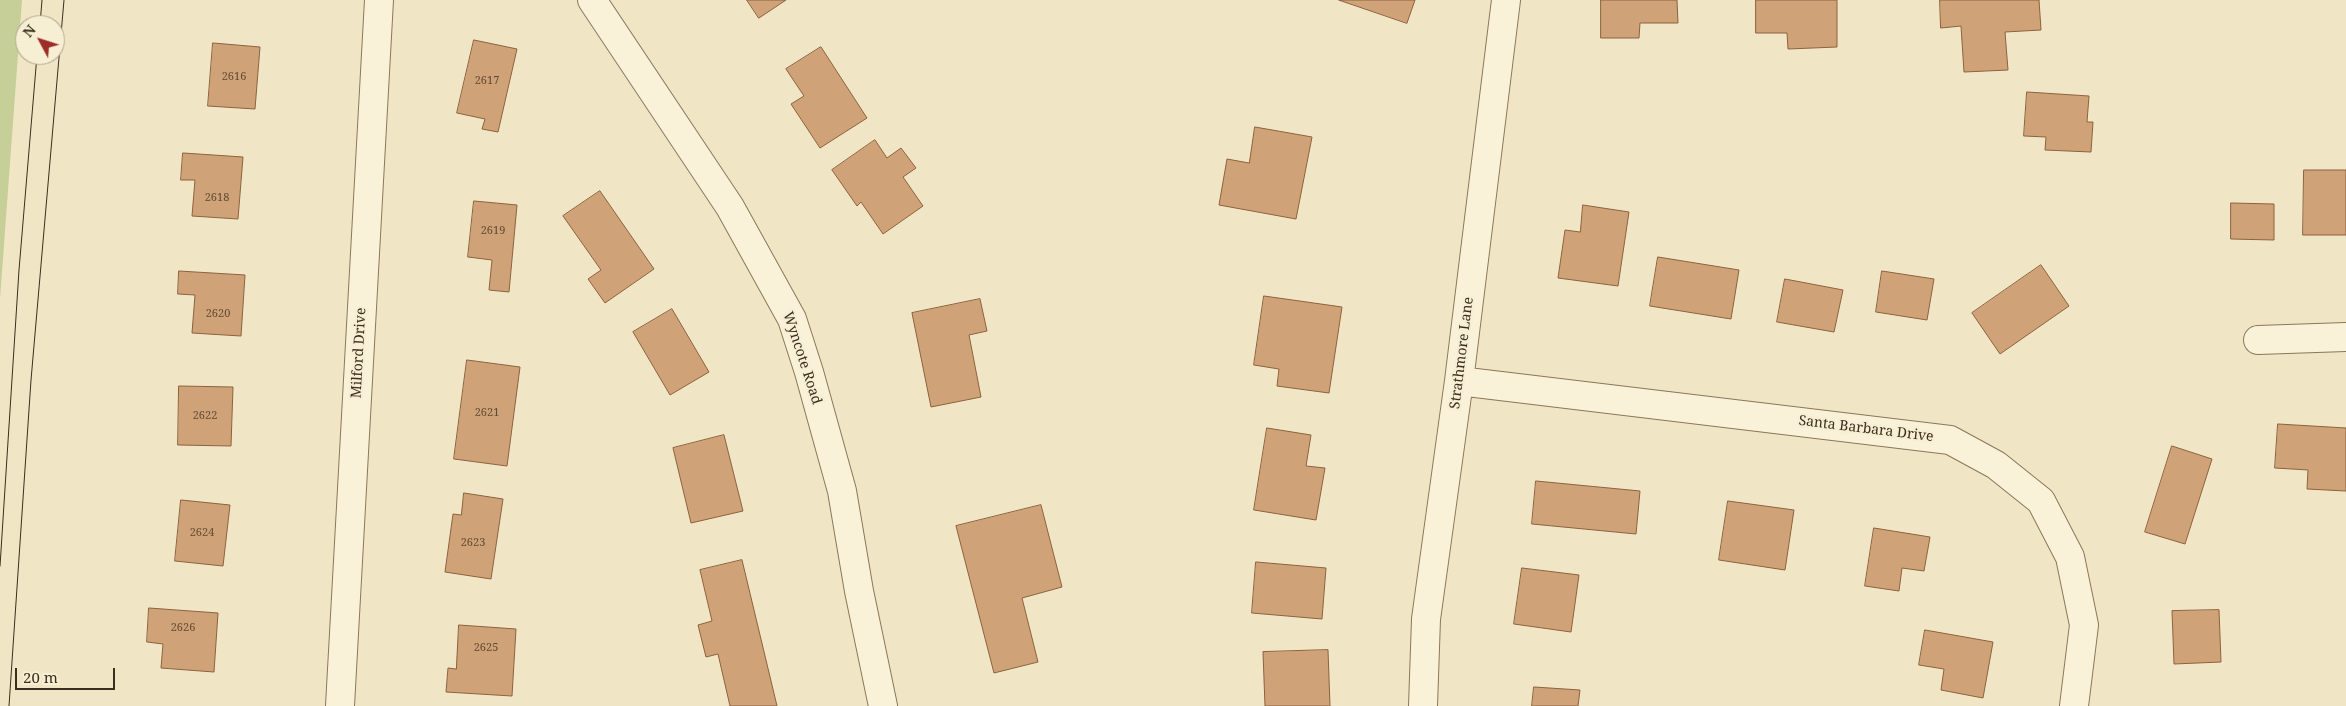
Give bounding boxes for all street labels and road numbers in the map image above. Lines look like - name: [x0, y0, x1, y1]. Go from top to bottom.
- street label: Strathmore Lane: [1447, 296, 1477, 410]
- street label: Milford Drive: [348, 307, 370, 399]
- street label: Wyncote Road: [779, 310, 825, 406]
- street label: Santa Barbara Drive: [1798, 412, 1934, 446]

